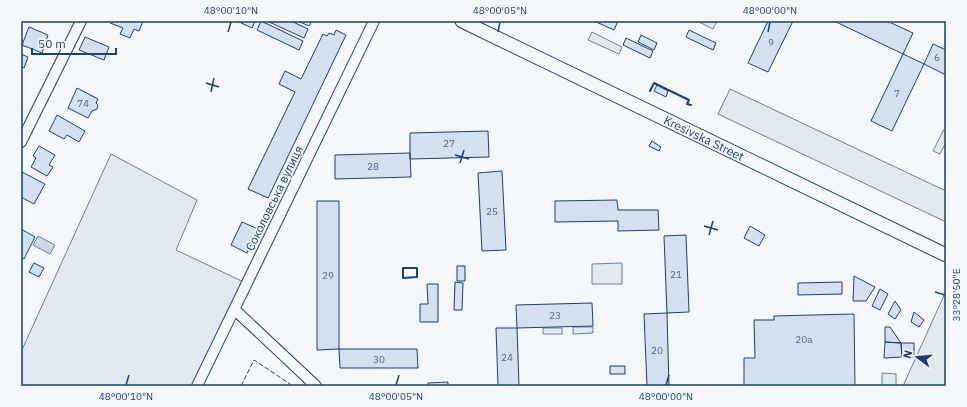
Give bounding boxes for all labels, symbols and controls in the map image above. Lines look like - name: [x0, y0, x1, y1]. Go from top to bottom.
- text: 48°00'10"N: [204, 4, 258, 17]
- text: 48°00'05"N: [473, 4, 527, 17]
- text: 48°00'00"N: [743, 4, 797, 17]
- scale bar: [32, 30, 116, 56]
- text: 50 m: [38, 36, 66, 51]
- house number: 9: [768, 36, 774, 49]
- house number: 6: [934, 51, 940, 64]
- house number: 7: [894, 87, 900, 100]
- house number: 74: [77, 97, 89, 110]
- street label: Kresivska Street: [661, 112, 747, 164]
- house number: 27: [443, 137, 455, 150]
- street label: Соколовська вулиця: [242, 143, 306, 253]
- house number: 28: [367, 160, 379, 173]
- house number: 25: [486, 205, 498, 218]
- house number: 21: [670, 268, 682, 281]
- text: 33°28'50"E: [950, 268, 963, 322]
- house number: 29: [322, 269, 334, 282]
- house number: 23: [549, 309, 561, 322]
- house number: 20а: [795, 333, 813, 346]
- north arrow: [897, 337, 937, 377]
- house number: 20: [651, 344, 663, 357]
- text: N: [900, 348, 915, 360]
- house number: 24: [501, 351, 513, 364]
- house number: 30: [373, 353, 385, 366]
- text: 48°00'10"N: [99, 390, 153, 403]
- text: 48°00'05"N: [369, 390, 423, 403]
- text: 48°00'00"N: [639, 390, 693, 403]

